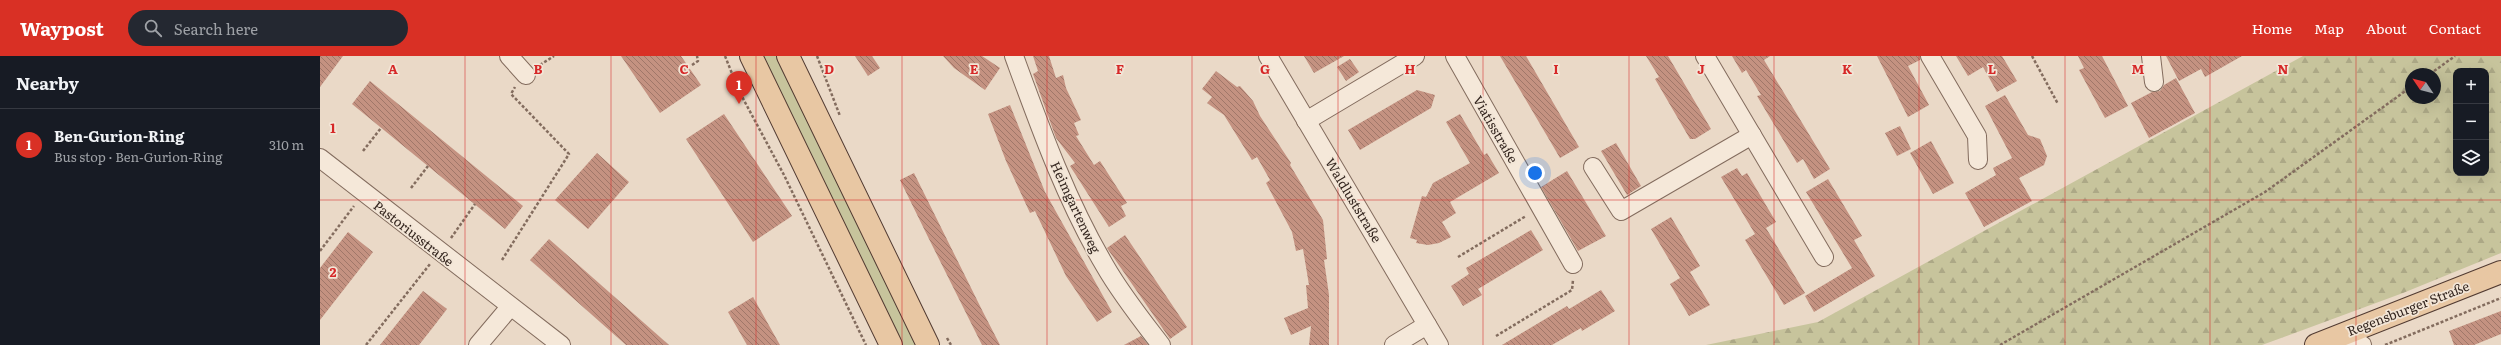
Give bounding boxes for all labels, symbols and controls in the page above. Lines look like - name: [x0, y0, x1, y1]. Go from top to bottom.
- search box: [128, 10, 408, 46]
- text: Waypost: [20, 14, 104, 42]
- icon: search: [142, 17, 164, 39]
- text: Search here: [174, 17, 258, 40]
- text: Home: [2252, 18, 2292, 38]
- text: Map: [2314, 18, 2344, 38]
- text: About: [2366, 18, 2407, 38]
- text: Contact: [2429, 18, 2481, 38]
- text: A: [388, 59, 398, 78]
- text: B: [534, 59, 543, 78]
- text: C: [679, 59, 689, 78]
- text: D: [824, 59, 834, 78]
- text: E: [970, 59, 979, 78]
- text: F: [1116, 59, 1124, 78]
- text: G: [1260, 59, 1270, 78]
- text: H: [1405, 59, 1416, 78]
- text: I: [1553, 59, 1559, 78]
- text: J: [1697, 59, 1705, 78]
- text: K: [1842, 59, 1853, 78]
- text: L: [1988, 59, 1996, 78]
- text: M: [2132, 59, 2145, 78]
- text: N: [2278, 59, 2289, 78]
- north arrow: [2405, 68, 2441, 104]
- map controls: [2453, 68, 2489, 176]
- button: +: [2453, 68, 2489, 104]
- text: Nearby: [16, 70, 79, 95]
- pin: 1: [726, 71, 752, 104]
- street label: Viatisstraße: [1469, 92, 1523, 167]
- button: −: [2453, 104, 2489, 140]
- text: 1: [330, 118, 336, 137]
- text: Ben-Gurion-Ring: [54, 124, 184, 147]
- text: 1: [26, 135, 32, 154]
- text: 310 m: [269, 135, 304, 154]
- button: layers: [2453, 140, 2489, 176]
- text: Bus stop · Ben-Gurion-Ring: [54, 147, 222, 166]
- street label: Waldluststraße: [1321, 154, 1387, 246]
- street label: Heimgartenweg: [1046, 158, 1106, 257]
- your location: [1525, 163, 1545, 183]
- street label: Pastoriusstraße: [370, 196, 458, 271]
- text: 2: [330, 262, 337, 281]
- street label: Regensburger Straße: [2344, 276, 2472, 340]

